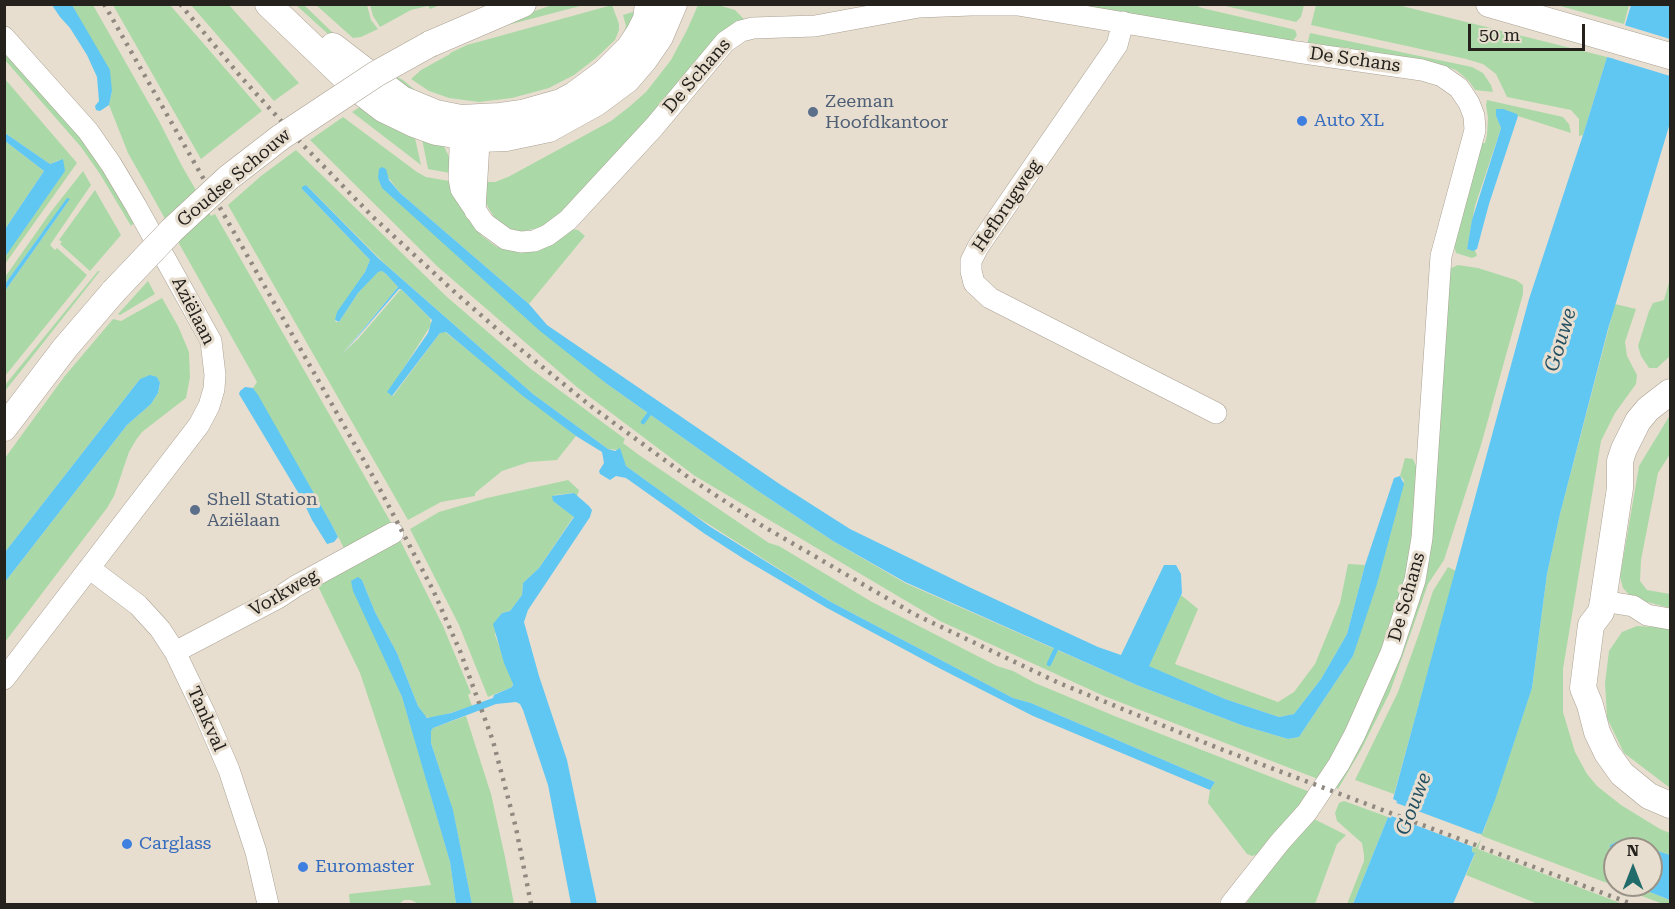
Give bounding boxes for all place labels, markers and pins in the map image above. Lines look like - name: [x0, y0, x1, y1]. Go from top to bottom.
- place label: Zeeman Hoofdkantoor: [825, 91, 948, 134]
- marker: Zeeman Hoofdkantoor: [806, 105, 820, 119]
- place label: Auto XL: [1314, 110, 1384, 132]
- marker: Auto XL: [1295, 114, 1309, 128]
- place label: Shell Station Aziëlaan: [207, 489, 318, 532]
- marker: Shell Station Aziëlaan: [188, 503, 202, 517]
- place label: Carglass: [139, 833, 211, 855]
- marker: Carglass: [120, 837, 134, 851]
- place label: Euromaster: [315, 856, 414, 878]
- marker: Euromaster: [296, 860, 310, 874]

